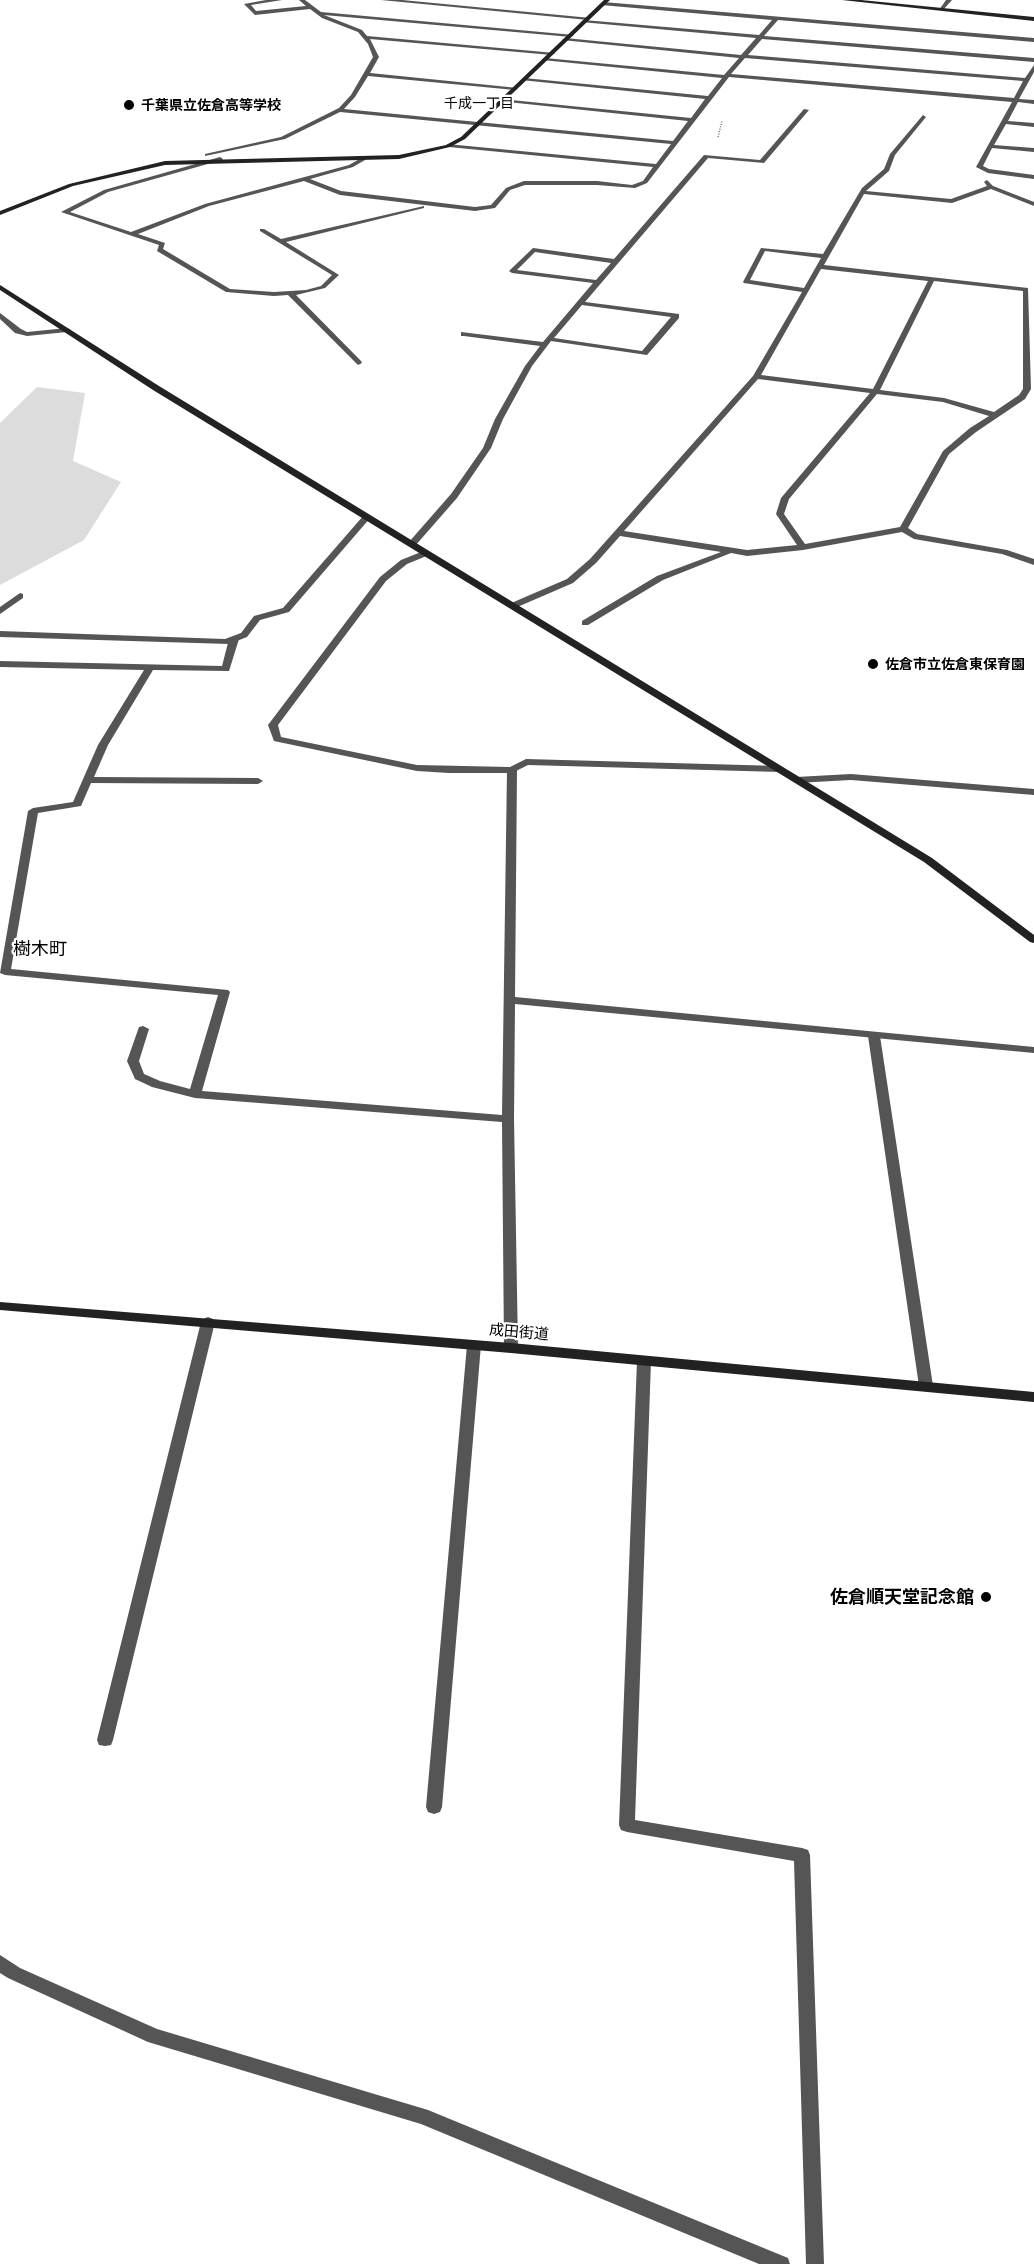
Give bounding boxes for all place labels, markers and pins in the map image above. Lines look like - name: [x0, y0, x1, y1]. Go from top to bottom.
- place label: 千葉県立佐倉高等学校: [141, 97, 281, 113]
- marker: 千葉県立佐倉高等学校: [122, 98, 136, 112]
- place label: 佐倉市立佐倉東保育園: [885, 656, 1025, 672]
- marker: 佐倉市立佐倉東保育園: [866, 657, 880, 671]
- place label: 佐倉順天堂記念館: [830, 1586, 974, 1608]
- marker: 佐倉順天堂記念館: [979, 1590, 993, 1604]

